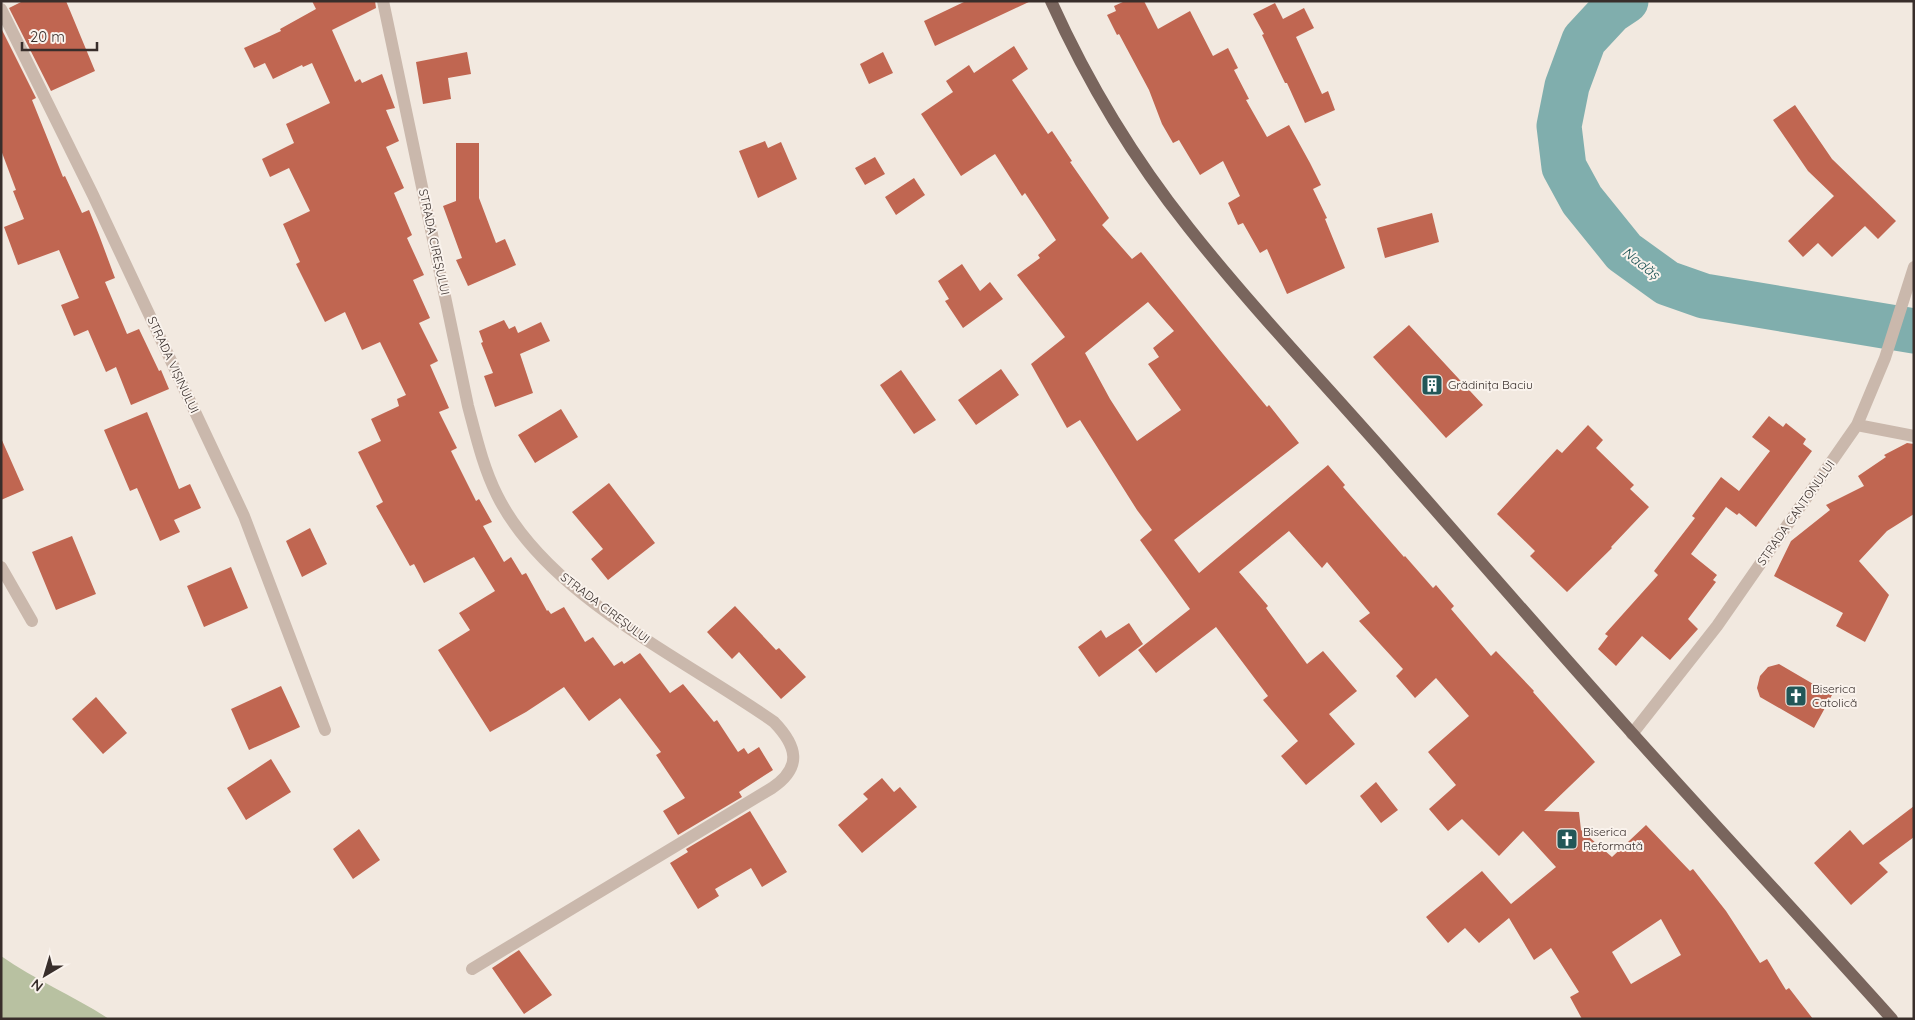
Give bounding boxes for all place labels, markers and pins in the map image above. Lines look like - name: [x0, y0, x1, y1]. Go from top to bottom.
- building icon: Grădinița Baciu: [1420, 373, 1444, 397]
- place label: Grădinița Baciu: [1448, 377, 1533, 392]
- place label: Biserica Catolică: [1812, 681, 1857, 710]
- church icon: Biserica Catolică: [1784, 684, 1808, 708]
- place label: Biserica Reformată: [1583, 824, 1643, 853]
- church icon: Biserica Reformată: [1555, 827, 1579, 851]

